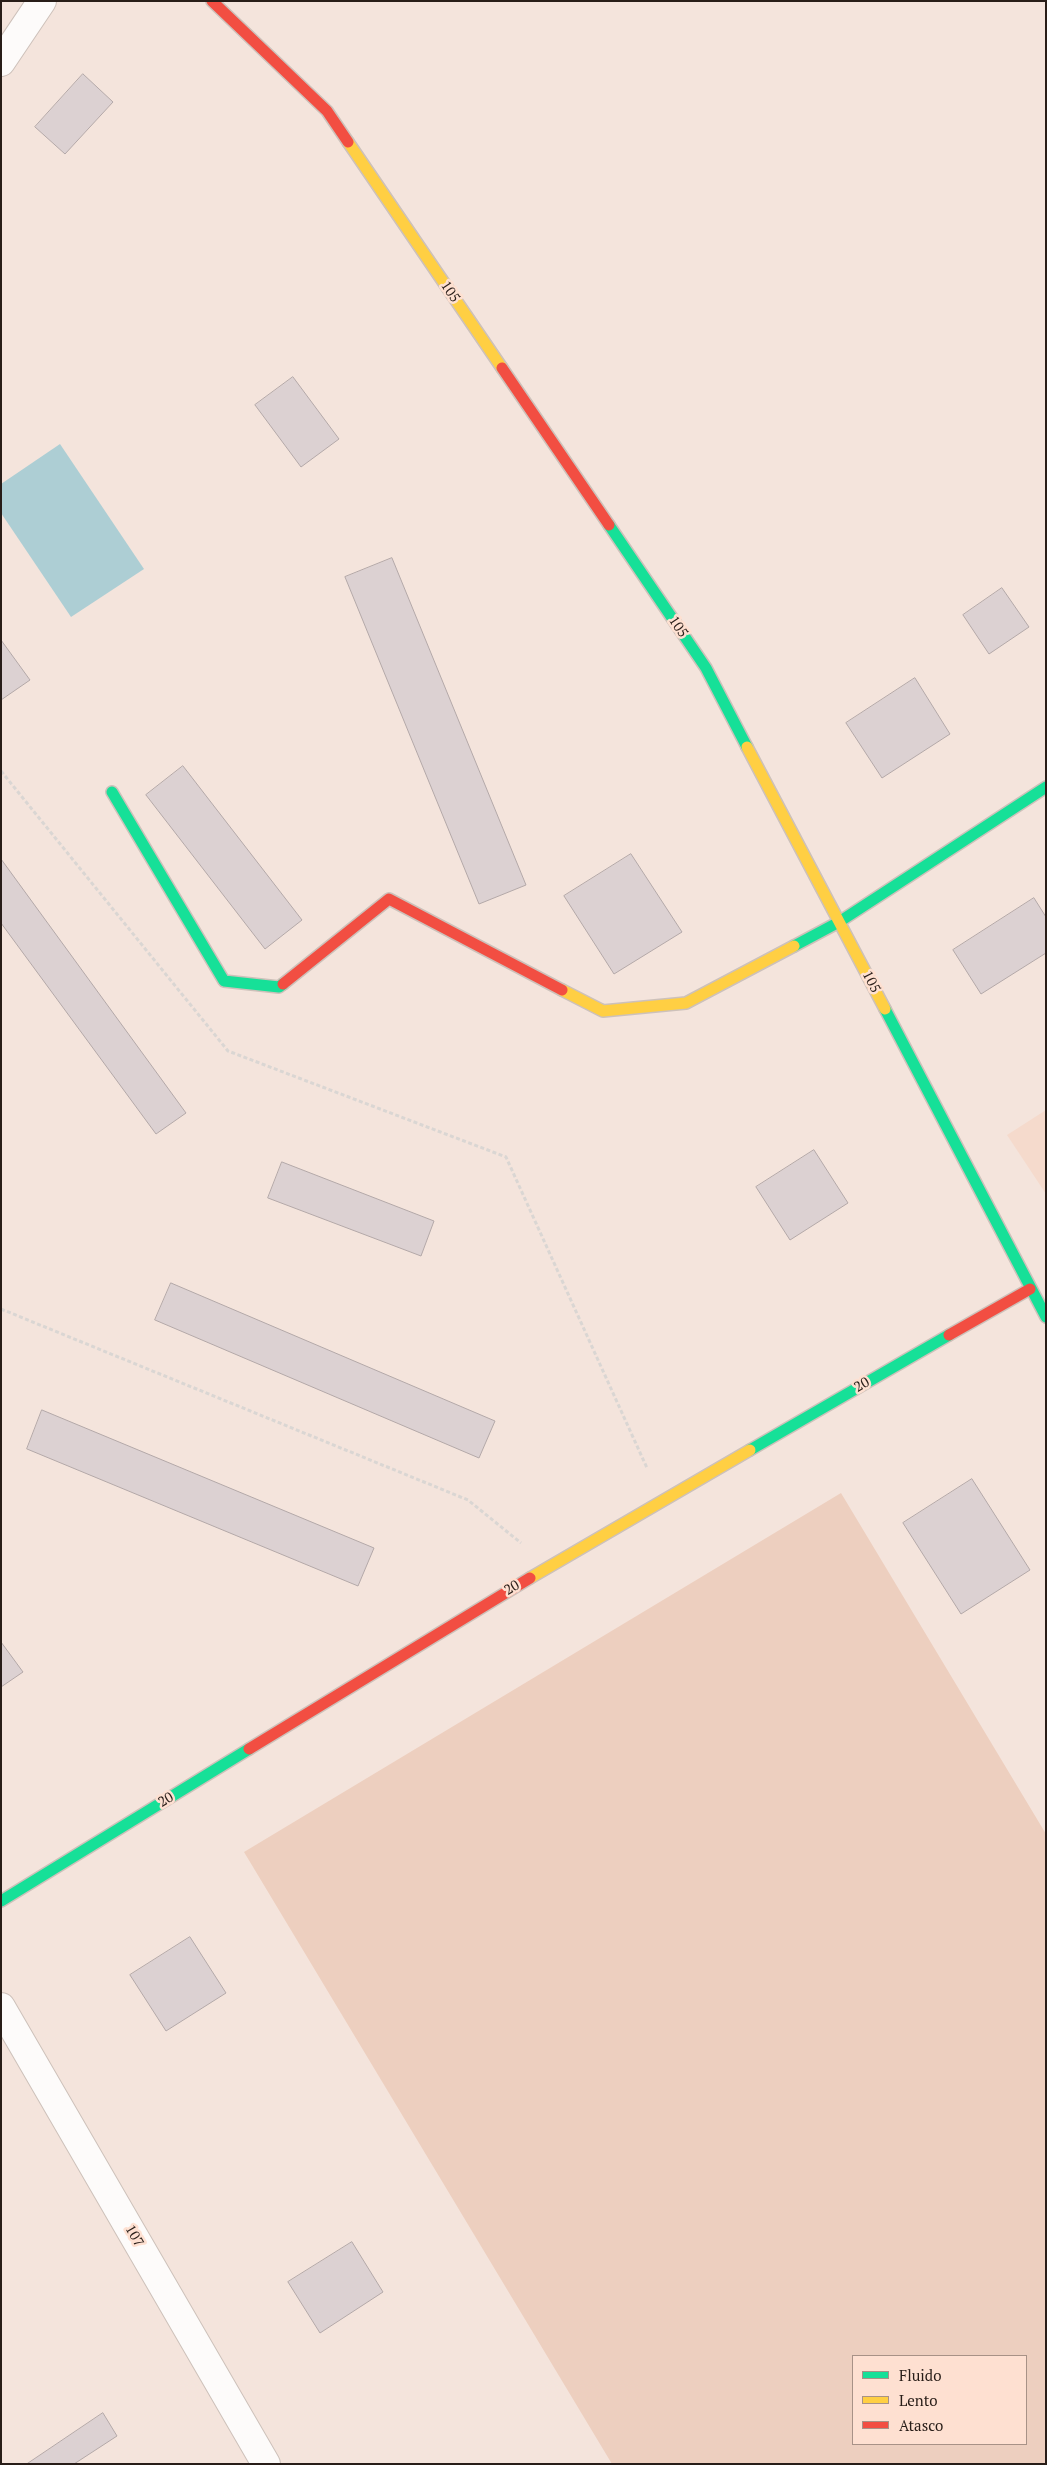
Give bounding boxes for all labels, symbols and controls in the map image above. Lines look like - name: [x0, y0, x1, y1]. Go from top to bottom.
- street label: 105: [437, 278, 463, 306]
- street label: 105: [665, 613, 691, 641]
- street label: 105: [858, 968, 884, 996]
- street label: 20: [851, 1374, 873, 1396]
- street label: 20: [501, 1577, 523, 1599]
- street label: 20: [155, 1789, 177, 1811]
- street label: 107: [121, 2222, 147, 2250]
- legend: [852, 2355, 1027, 2445]
- text: Fluido: [899, 2365, 941, 2385]
- text: Lento: [899, 2390, 938, 2410]
- text: Atasco: [899, 2415, 943, 2435]

